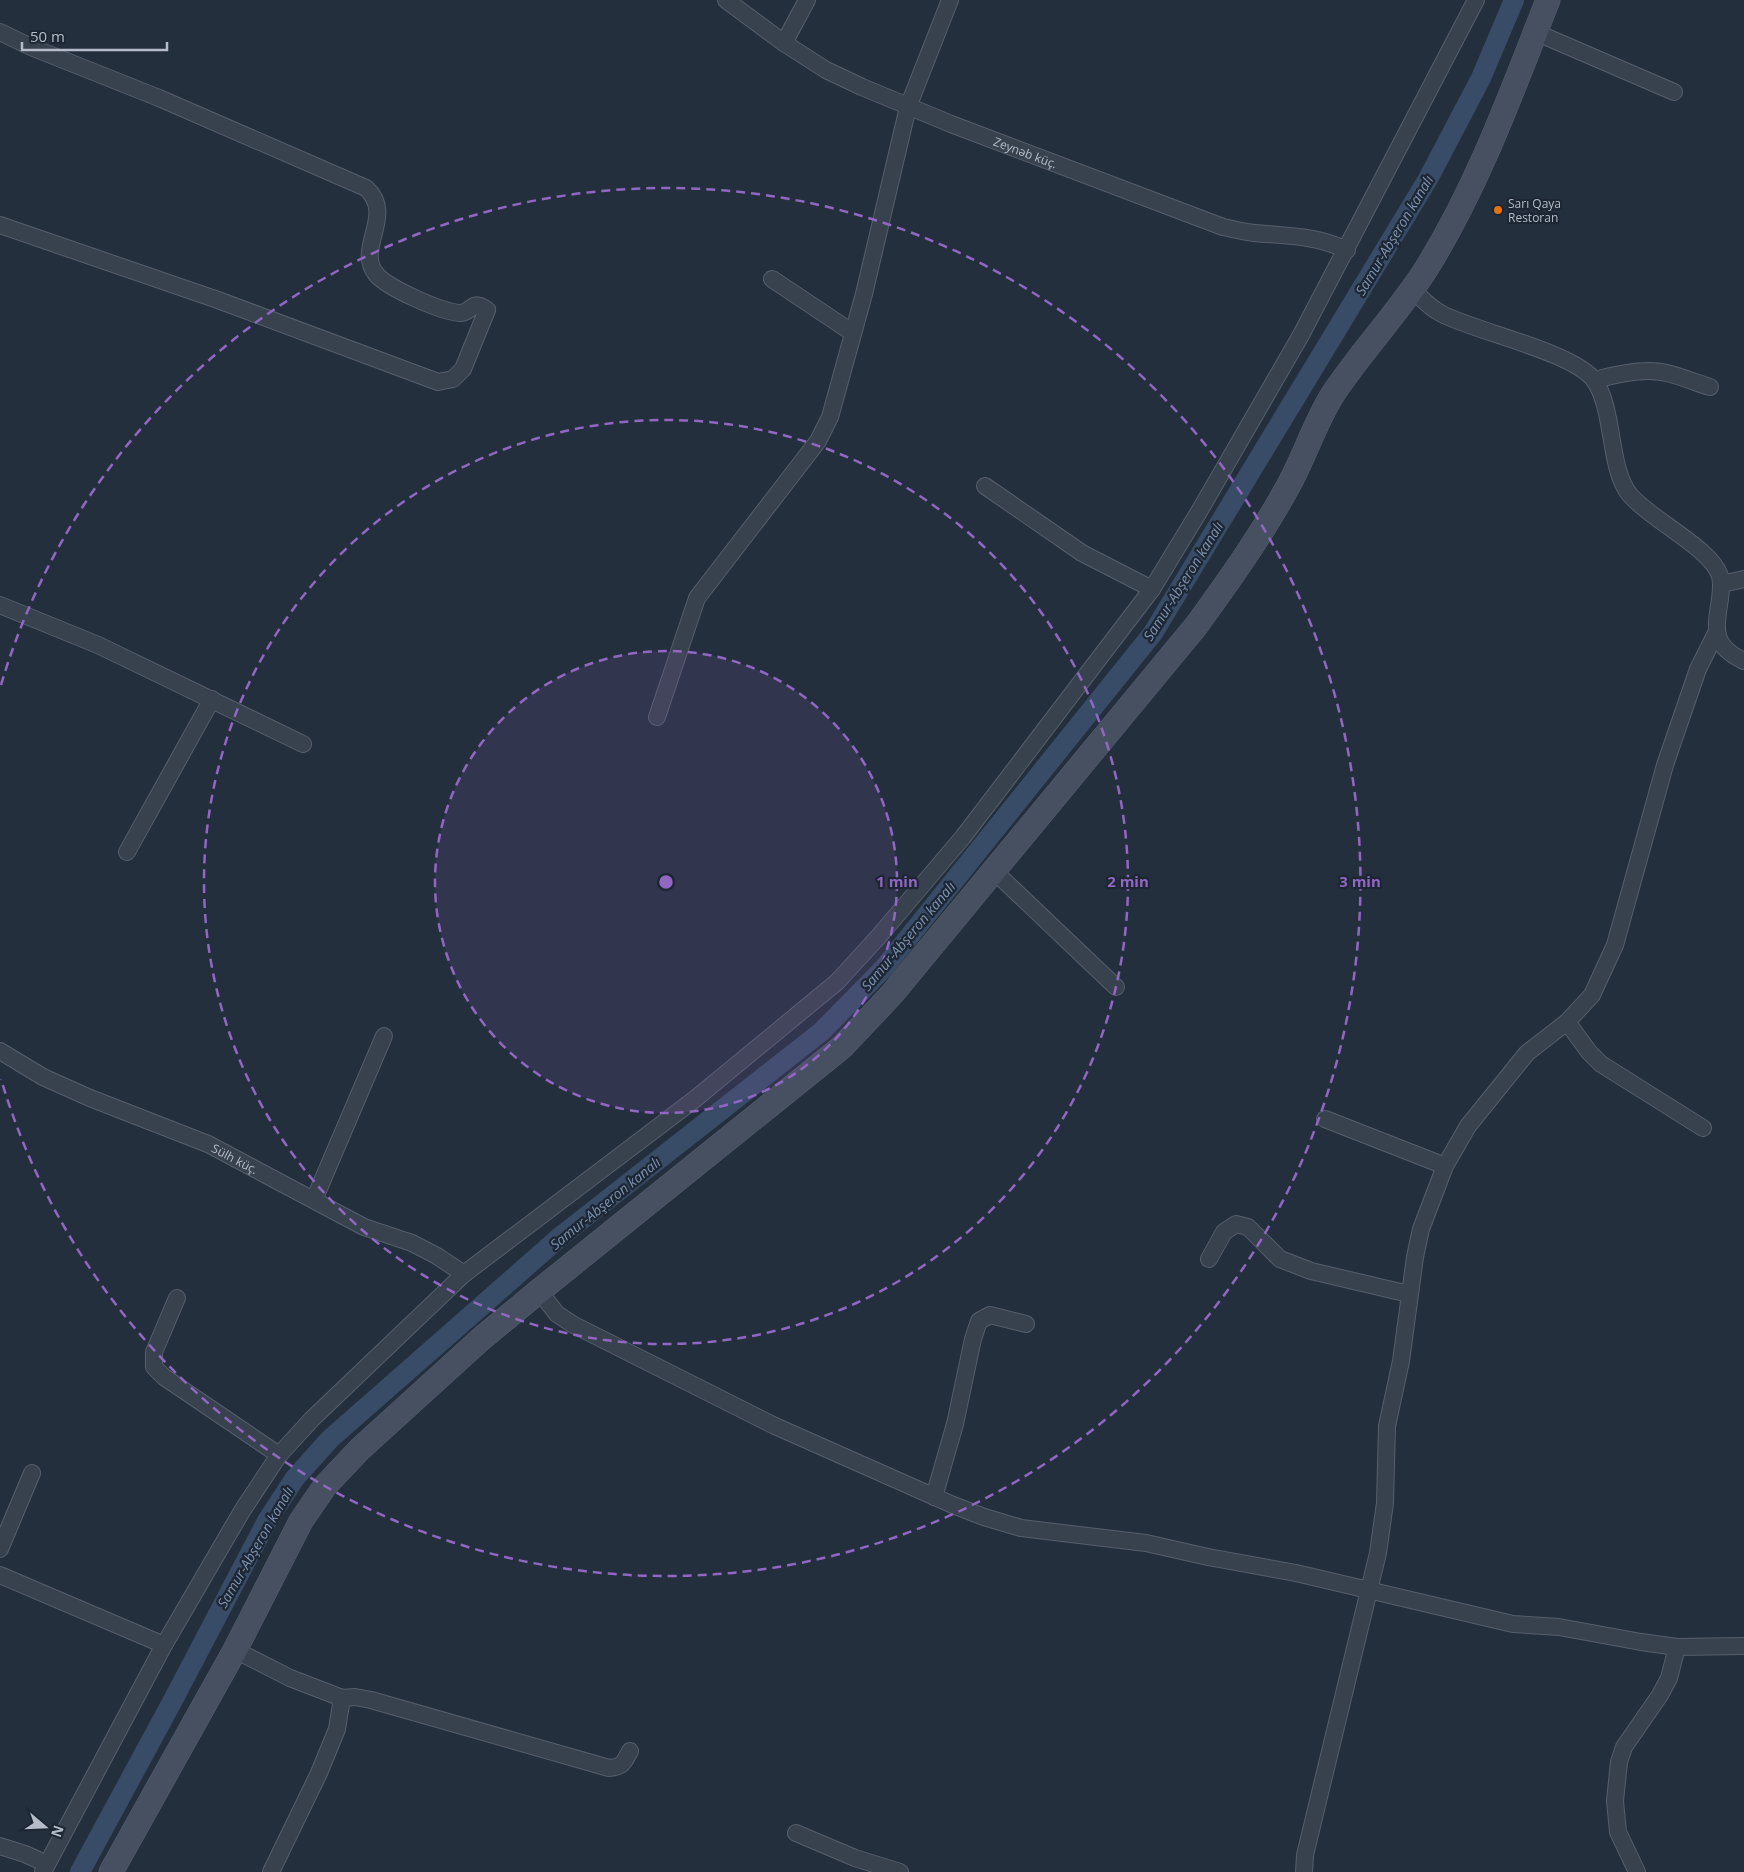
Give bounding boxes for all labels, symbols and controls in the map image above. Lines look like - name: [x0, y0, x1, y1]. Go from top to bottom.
- scale bar: [22, 20, 168, 52]
- text: 50 m: [30, 26, 65, 46]
- street label: Zeynəb küç.: [991, 132, 1060, 172]
- water label: Samur-Abşeron kanalı: [1351, 171, 1438, 299]
- place label: Sarı Qaya Restoran: [1508, 195, 1561, 226]
- marker: Sarı Qaya Restoran: [1492, 204, 1504, 216]
- water label: Samur-Abşeron kanalı: [1139, 517, 1228, 644]
- text: 1 min: [876, 871, 918, 891]
- text: 2 min: [1107, 871, 1149, 891]
- text: 3 min: [1339, 871, 1381, 891]
- centre of rings: [657, 873, 675, 891]
- water label: Samur-Abşeron kanalı: [857, 877, 960, 995]
- street label: Sülh küç.: [209, 1139, 261, 1178]
- water label: Samur-Abşeron kanalı: [546, 1152, 665, 1254]
- water label: Samur-Abşeron kanalı: [213, 1483, 298, 1611]
- north arrow: [20, 1802, 70, 1852]
- text: N: [47, 1823, 69, 1840]

